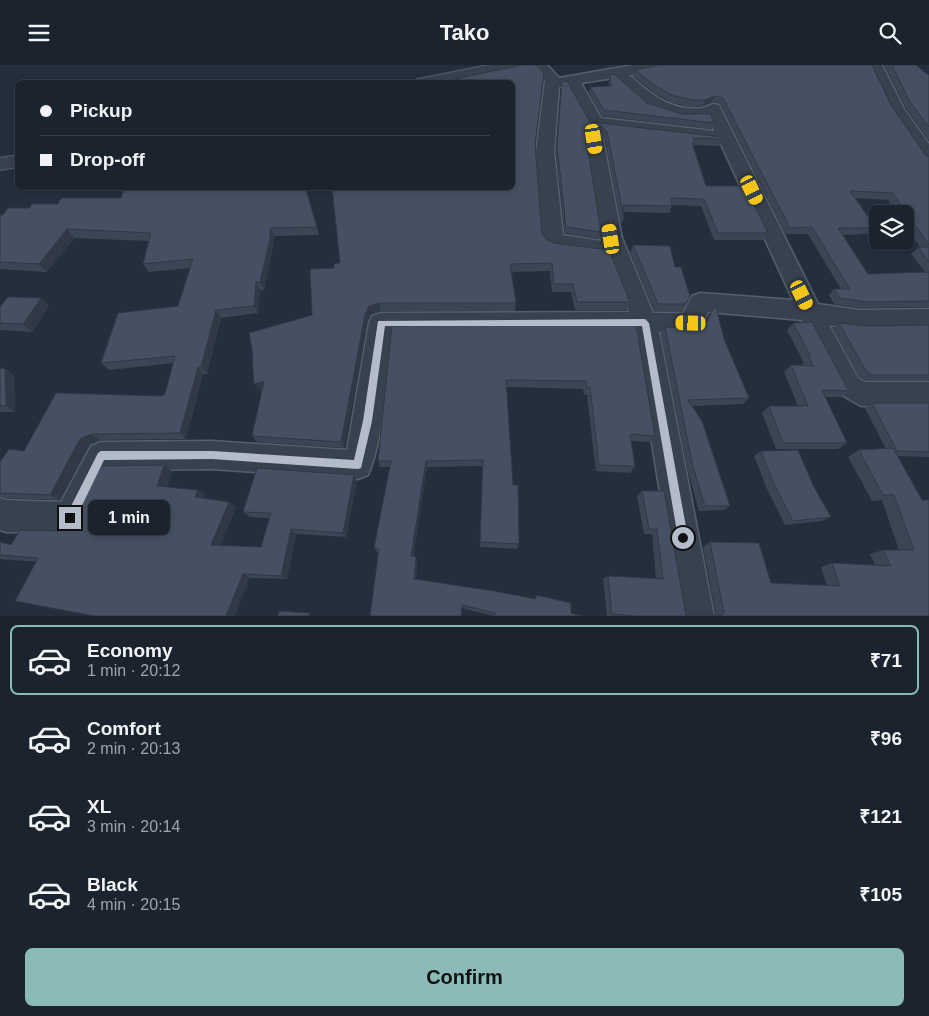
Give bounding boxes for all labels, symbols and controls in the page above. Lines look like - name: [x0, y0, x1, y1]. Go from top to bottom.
- icon: menu: [25, 19, 53, 47]
- icon: search: [876, 19, 904, 47]
- text: Tako: [440, 20, 489, 45]
- text: Pickup: [70, 100, 132, 121]
- car: [584, 123, 603, 155]
- text: Drop-off: [70, 149, 145, 170]
- car: [738, 173, 765, 207]
- map controls: [869, 205, 914, 250]
- button: layers: [869, 205, 914, 250]
- car: [601, 223, 620, 255]
- car: [788, 278, 815, 312]
- car: [675, 315, 706, 331]
- callout: 1 min: [88, 501, 170, 535]
- route end: [59, 507, 81, 529]
- text: 1 min: [108, 509, 150, 526]
- route start: [672, 527, 694, 549]
- icon: car: [27, 638, 72, 683]
- text: Economy: [87, 640, 173, 661]
- text: ₹71: [870, 650, 902, 671]
- text: 1 min · 20:12: [87, 662, 180, 679]
- icon: car: [27, 716, 72, 761]
- text: Comfort: [87, 718, 161, 739]
- text: ₹96: [870, 728, 902, 749]
- text: 2 min · 20:13: [87, 740, 180, 757]
- icon: car: [27, 794, 72, 839]
- text: XL: [87, 796, 111, 817]
- text: ₹121: [859, 806, 902, 827]
- text: 3 min · 20:14: [87, 818, 180, 835]
- icon: car: [27, 872, 72, 917]
- text: Black: [87, 874, 138, 895]
- text: ₹105: [859, 884, 902, 905]
- text: 4 min · 20:15: [87, 896, 180, 913]
- button: Confirm: [25, 948, 904, 1006]

